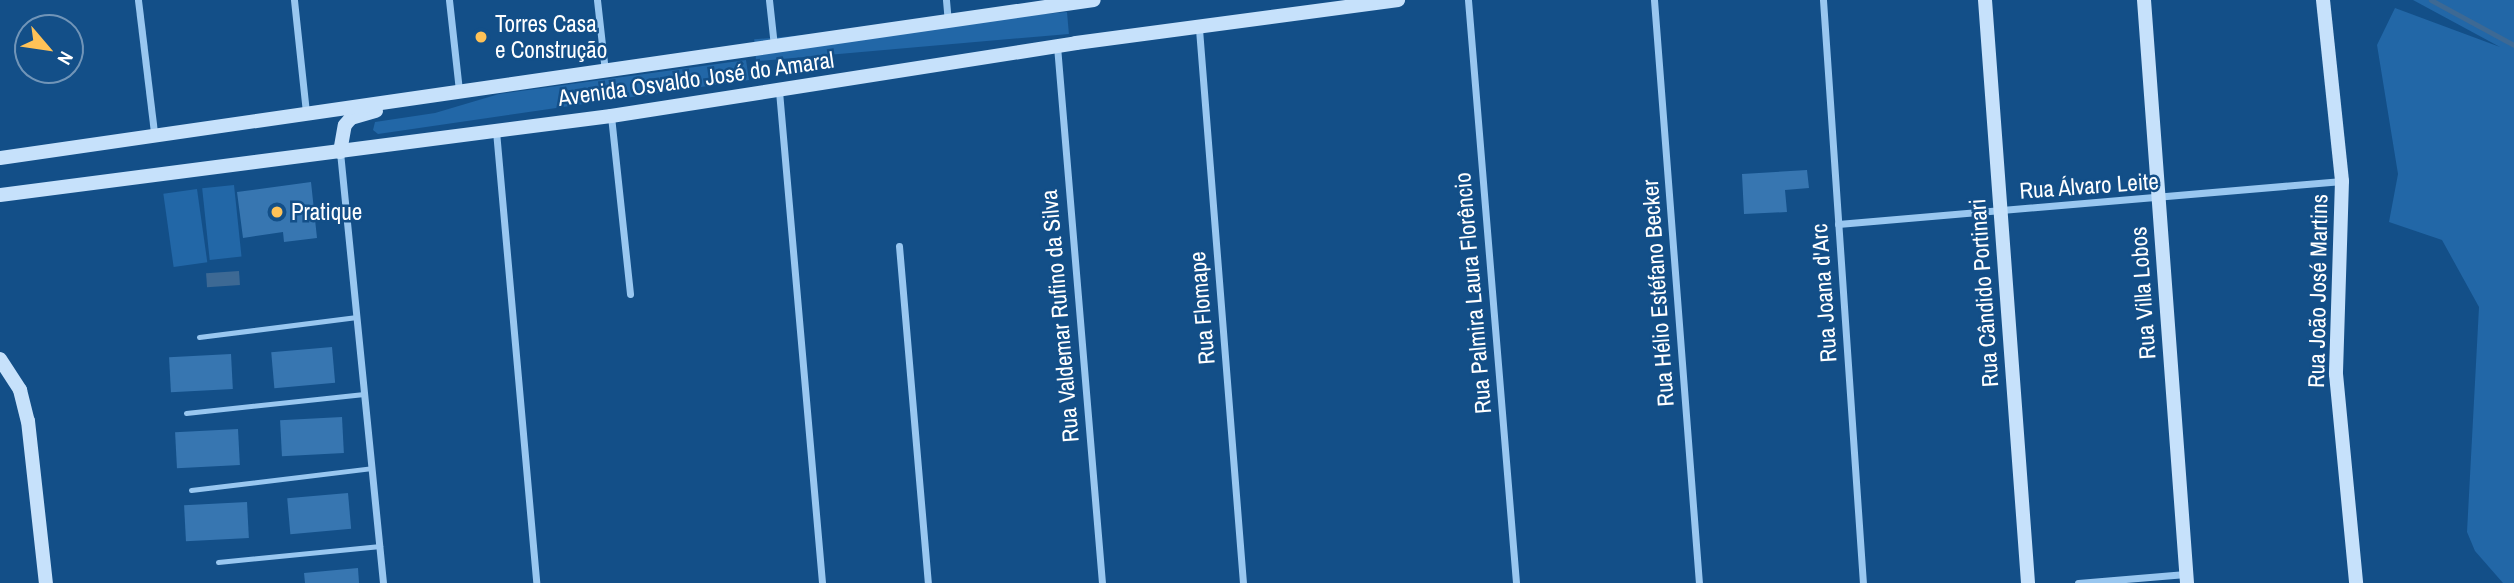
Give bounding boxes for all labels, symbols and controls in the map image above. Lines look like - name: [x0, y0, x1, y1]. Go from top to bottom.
- place label: Torres Casa e Construção: [495, 10, 607, 64]
- north arrow: [14, 14, 84, 84]
- marker: Torres Casa e Construção: [473, 29, 489, 45]
- street label: Avenida Osvaldo José do Amaral: [556, 46, 836, 112]
- text: N: [52, 47, 80, 69]
- street label: Rua Álvaro Leite: [2018, 167, 2160, 205]
- street label: Rua Palmira Laura Florêncio: [1449, 171, 1497, 415]
- street label: Rua Hélio Estéfano Becker: [1636, 179, 1680, 407]
- street label: Rua Valdemar Rufino da Silva: [1035, 189, 1085, 443]
- street label: Rua João José Martins: [2303, 194, 2333, 388]
- place label: Pratique: [291, 198, 362, 226]
- street label: Rua Cândido Portinari: [1964, 198, 2004, 388]
- marker: Pratique: [269, 204, 285, 220]
- street label: Rua Joana d'Arc: [1805, 223, 1843, 363]
- street label: Rua Villa Lobos: [2125, 226, 2161, 360]
- street label: Rua Flomape: [1183, 250, 1221, 366]

